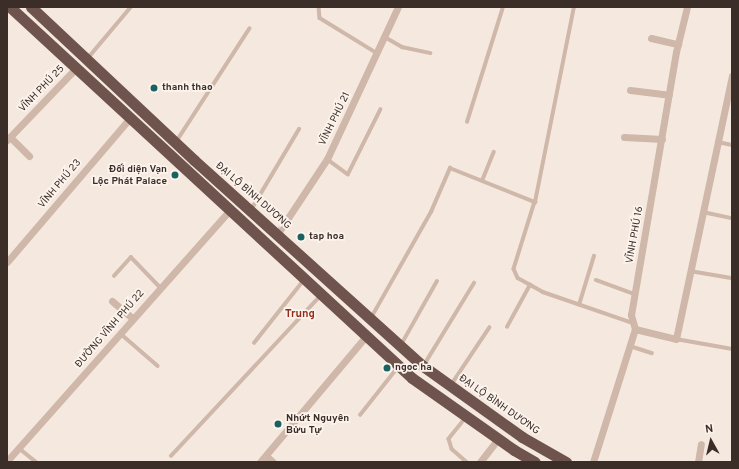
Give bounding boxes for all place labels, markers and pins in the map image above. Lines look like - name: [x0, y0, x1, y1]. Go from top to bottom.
- place label: thanh thao: [162, 82, 213, 94]
- marker: thanh thao: [149, 83, 159, 93]
- place label: Đối diện Vạn Lộc Phát Palace: [92, 163, 167, 186]
- marker: Đối diện Vạn Lộc Phát Palace: [170, 170, 180, 180]
- place label: tap hoa: [309, 231, 344, 243]
- marker: tap hoa: [296, 232, 306, 242]
- place label: ngoc ha: [395, 362, 432, 374]
- marker: ngoc ha: [382, 363, 392, 373]
- place label: Nhứt Nguyên Bửu Tự: [286, 412, 349, 436]
- marker: Nhứt Nguyên Bửu Tự: [273, 419, 283, 429]

